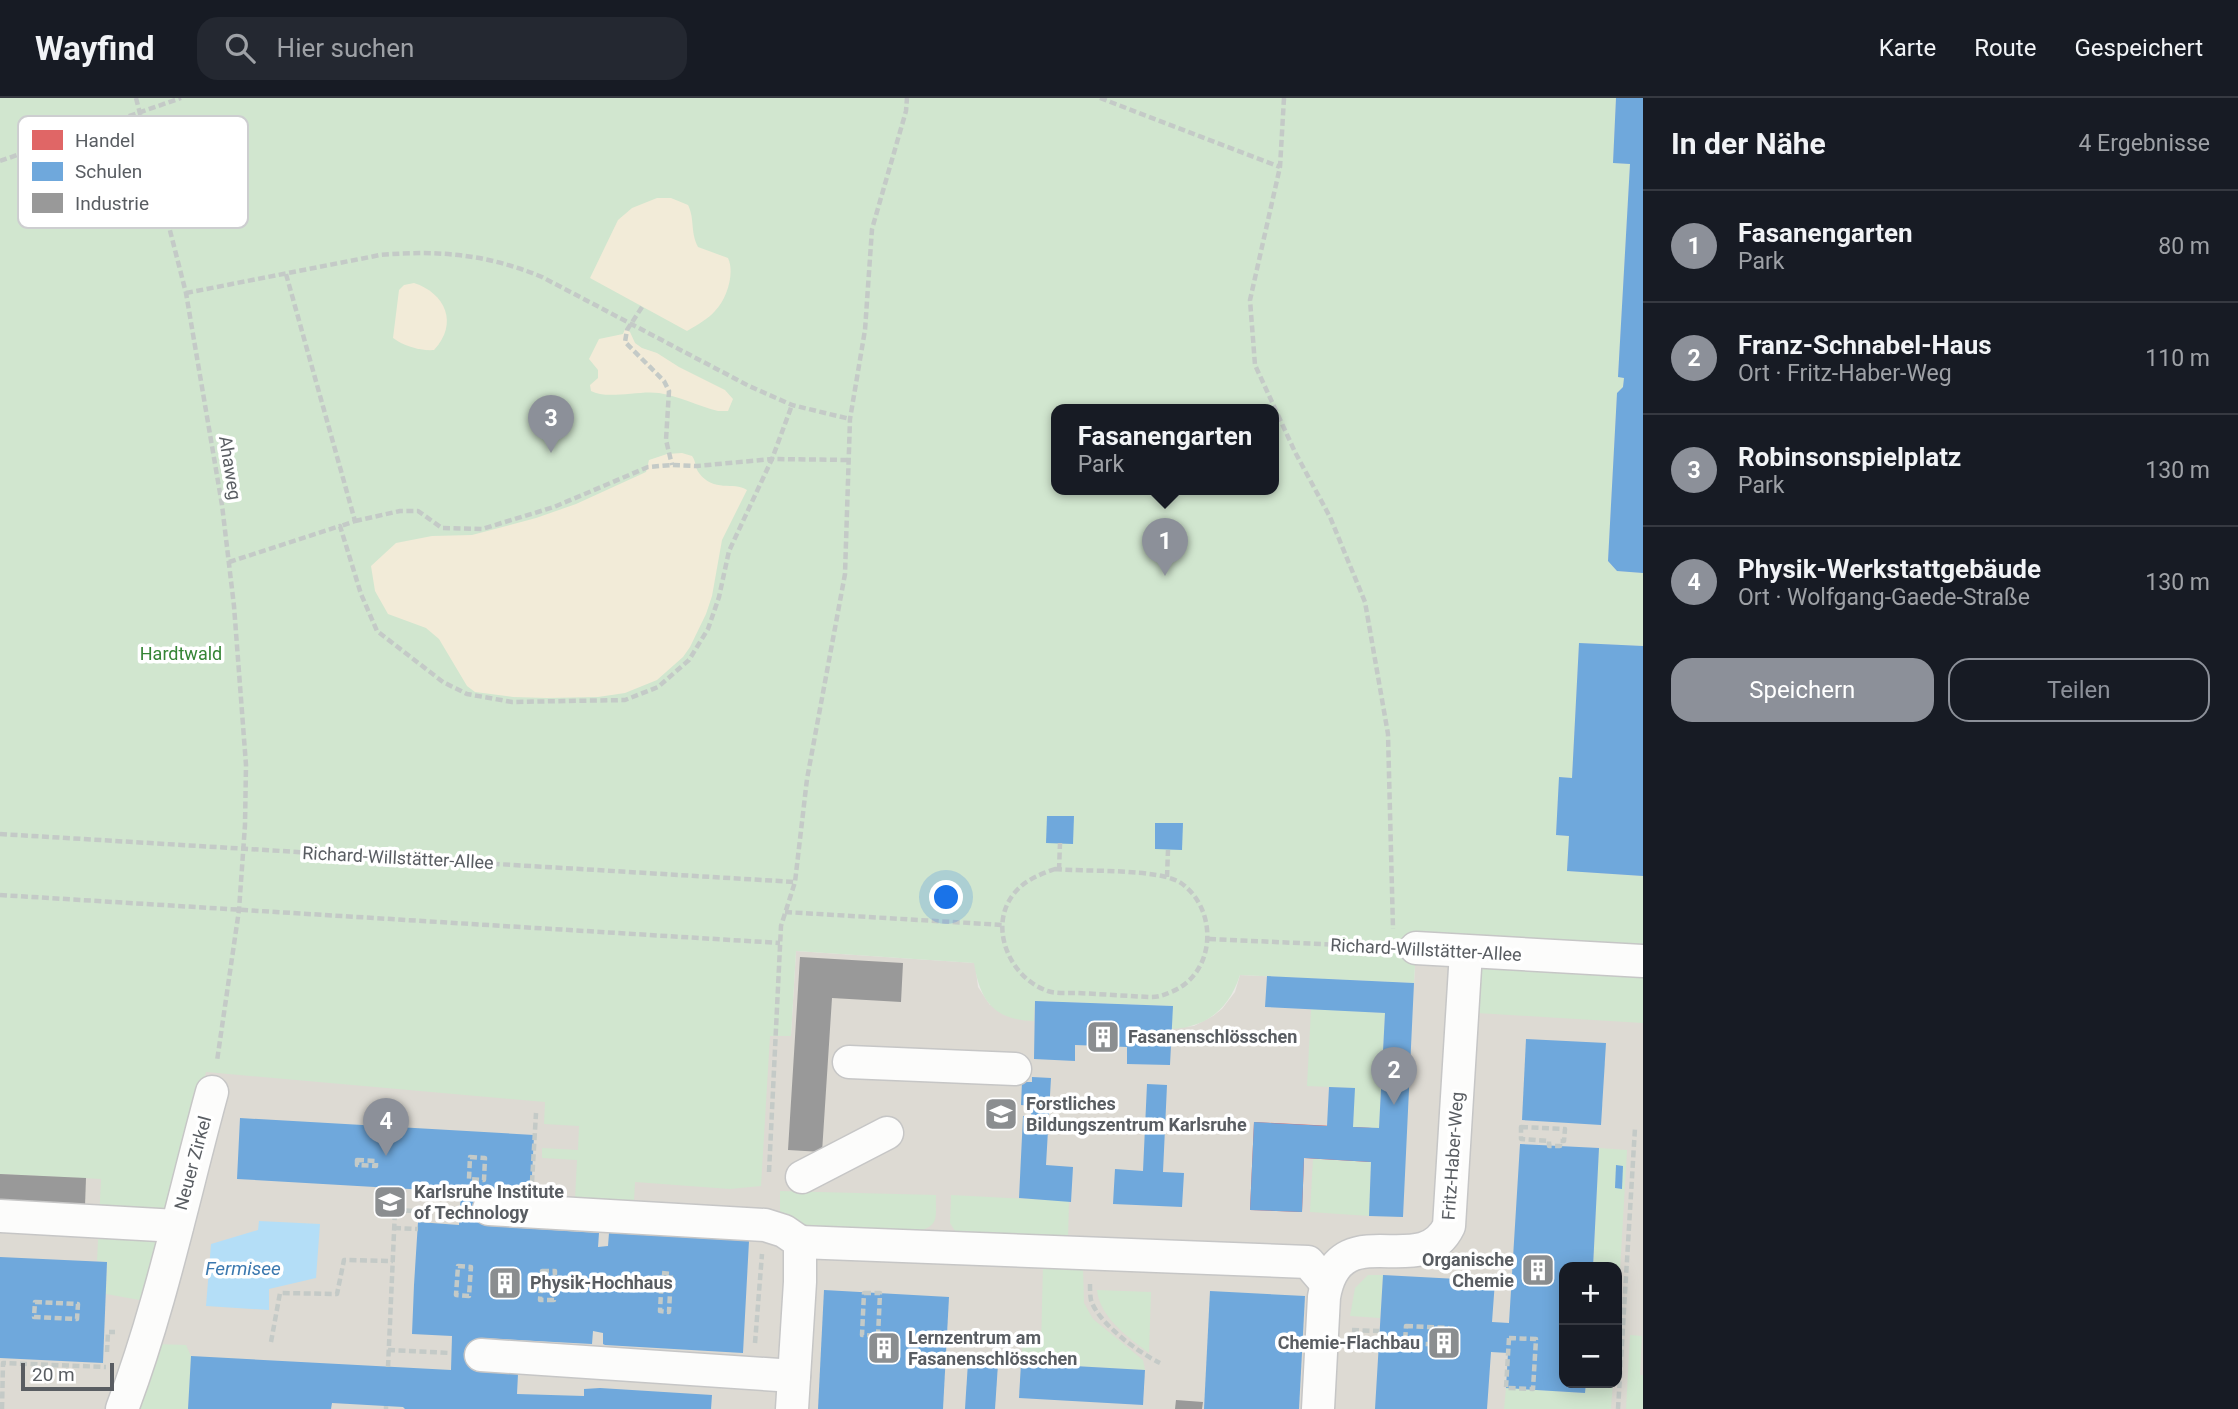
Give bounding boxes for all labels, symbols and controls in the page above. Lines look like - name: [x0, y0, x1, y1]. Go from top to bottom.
- search box: [197, 17, 687, 80]
- text: Wayfind: [35, 29, 155, 68]
- icon: search: [221, 29, 259, 67]
- text: Hier suchen: [277, 33, 414, 63]
- text: Karte: [1879, 34, 1936, 62]
- text: Route: [1974, 34, 2036, 62]
- text: Gespeichert: [2074, 34, 2203, 62]
- legend: [18, 116, 248, 228]
- text: In der Nähe: [1671, 126, 1826, 161]
- text: Handel: [75, 129, 135, 152]
- text: 4 Ergebnisse: [2078, 130, 2210, 157]
- text: Schulen: [75, 160, 142, 183]
- text: Industrie: [75, 192, 149, 215]
- text: Fasanengarten: [1738, 218, 1913, 248]
- text: 1: [1687, 233, 1701, 260]
- text: 80 m: [2158, 233, 2210, 260]
- text: Park: [1738, 248, 1784, 275]
- text: Franz-Schnabel-Haus: [1738, 330, 1992, 360]
- text: 2: [1687, 345, 1701, 372]
- text: 110 m: [2145, 345, 2210, 372]
- text: Ort · Fritz-Haber-Weg: [1738, 360, 1952, 387]
- pin: 3: [528, 395, 574, 453]
- popup: [1051, 404, 1279, 495]
- text: Fasanengarten: [1078, 421, 1252, 451]
- street label: Ahaweg: [215, 434, 246, 501]
- text: Robinsonspielplatz: [1738, 442, 1961, 472]
- text: Park: [1078, 451, 1124, 478]
- text: 3: [1687, 457, 1701, 484]
- text: 130 m: [2145, 457, 2210, 484]
- text: Park: [1738, 472, 1784, 499]
- pin: 1: [1142, 518, 1188, 576]
- text: Physik-Werkstattgebäude: [1738, 554, 2041, 584]
- text: 4: [1687, 569, 1701, 596]
- text: 130 m: [2145, 569, 2210, 596]
- text: Ort · Wolfgang-Gaede-Straße: [1738, 584, 2030, 611]
- park label: Hardtwald: [140, 643, 222, 664]
- button: Speichern: [1671, 658, 1934, 722]
- button: Teilen: [1948, 658, 2210, 722]
- street label: Richard-Willstätter-Allee: [302, 842, 494, 873]
- your location: [929, 880, 963, 914]
- street label: Richard-Willstätter-Allee: [1330, 934, 1522, 965]
- building icon: Fasanenschlösschen: [1084, 1018, 1122, 1056]
- place label: Fasanenschlösschen: [1128, 1026, 1297, 1047]
- pin: 2: [1371, 1047, 1417, 1105]
- street label: Fritz-Haber-Weg: [1438, 1091, 1467, 1221]
- place label: Forstliches Bildungszentrum Karlsruhe: [1026, 1093, 1247, 1135]
- school or university icon: Forstliches Bildungszentrum Karlsruhe: [982, 1095, 1020, 1133]
- pin: 4: [363, 1098, 409, 1156]
- street label: Neuer Zirkel: [170, 1114, 215, 1212]
- place label: Karlsruhe Institute of Technology: [414, 1181, 564, 1223]
- school or university icon: Karlsruhe Institute of Technology: [371, 1183, 409, 1221]
- place label: Organische Chemie: [1422, 1249, 1514, 1291]
- building icon: Organische Chemie: [1519, 1251, 1557, 1289]
- water label: Fermisee: [205, 1257, 281, 1280]
- map controls: [1559, 1262, 1622, 1388]
- button: +: [1559, 1262, 1622, 1325]
- building icon: Physik-Hochhaus: [486, 1264, 524, 1302]
- place label: Physik-Hochhaus: [530, 1272, 673, 1293]
- building icon: Chemie-Flachbau: [1425, 1324, 1463, 1362]
- button: −: [1559, 1325, 1622, 1388]
- place label: Lernzentrum am Fasanenschlösschen: [908, 1327, 1077, 1369]
- building icon: Lernzentrum am Fasanenschlösschen: [865, 1329, 903, 1367]
- place label: Chemie-Flachbau: [1278, 1332, 1420, 1353]
- scale bar: [21, 1360, 114, 1392]
- text: 20 m: [32, 1363, 75, 1386]

